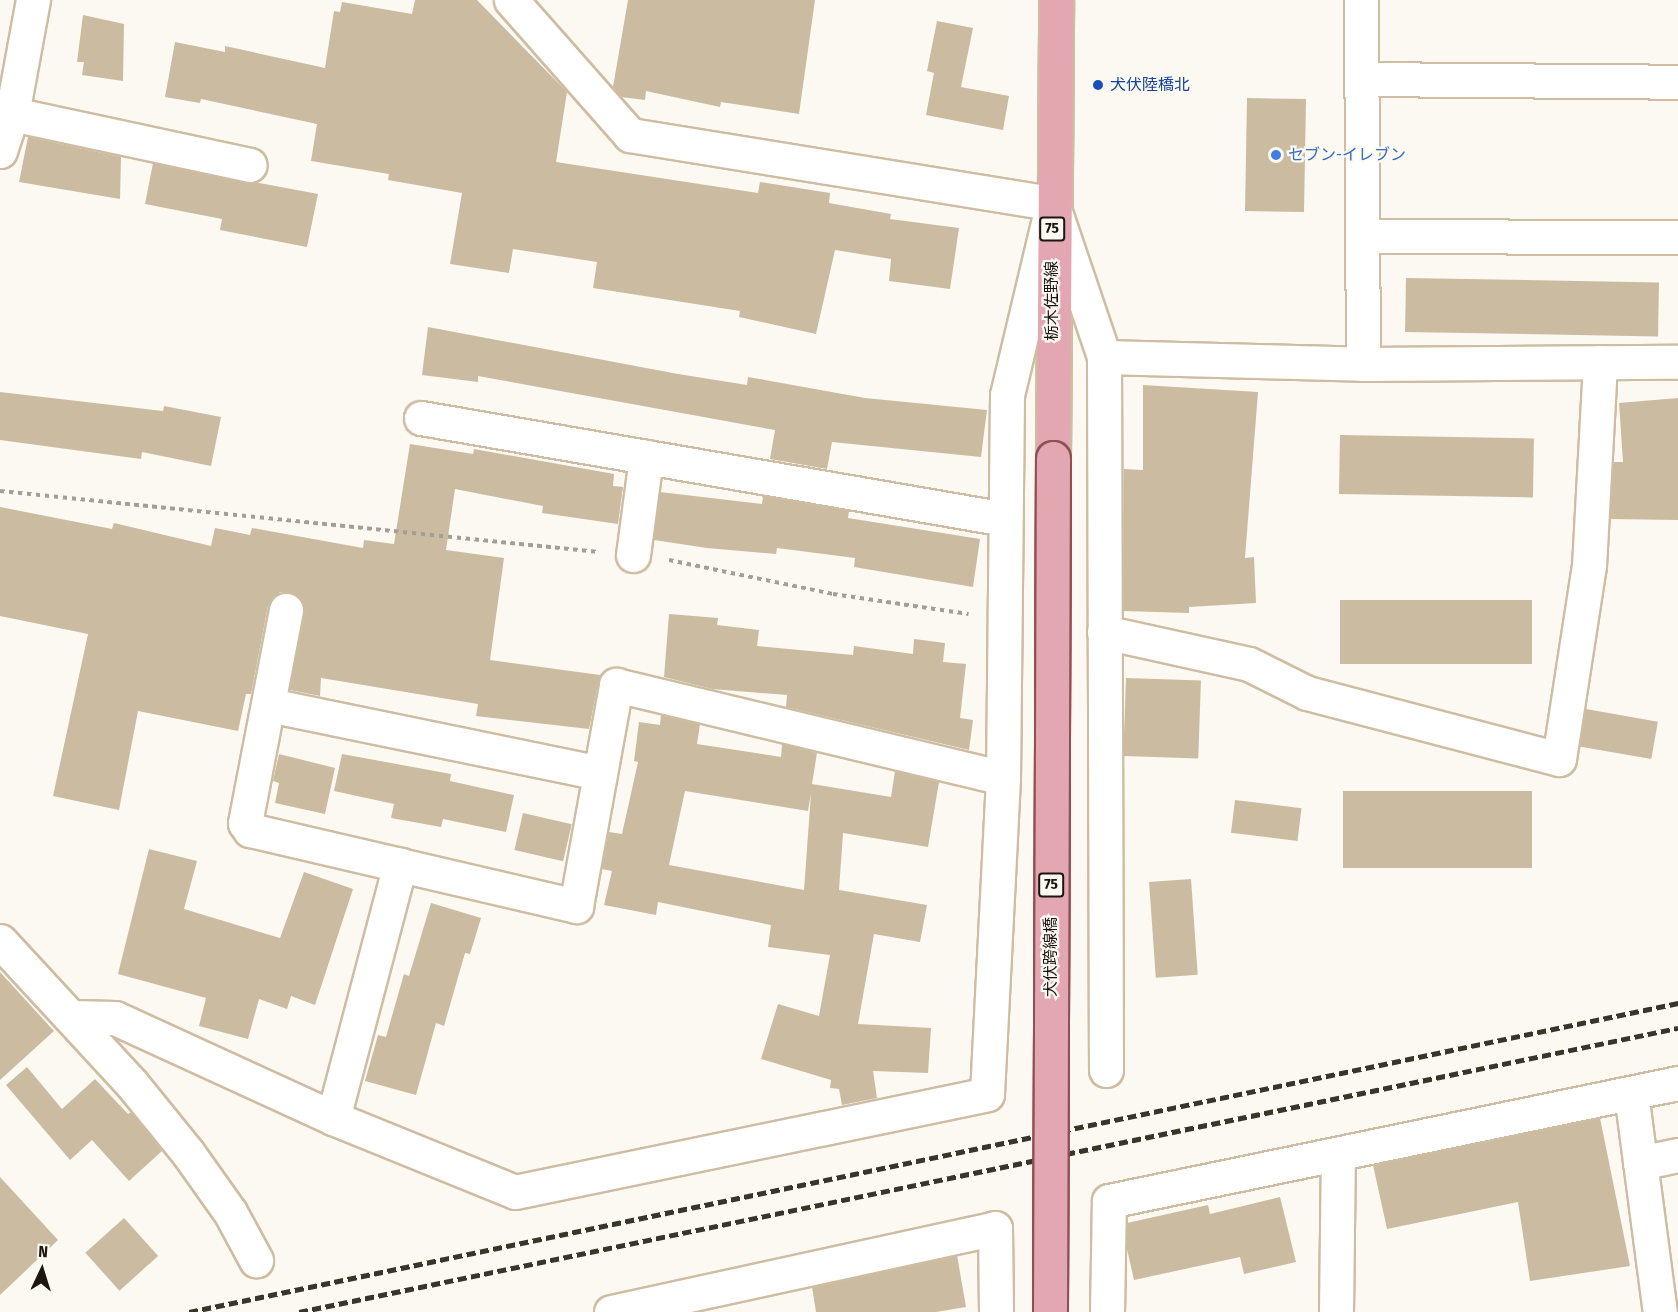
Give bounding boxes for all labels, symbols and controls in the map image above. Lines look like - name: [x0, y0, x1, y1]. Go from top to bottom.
- place label: 犬伏陸橋北: [1110, 75, 1190, 95]
- marker: 犬伏陸橋北: [1091, 78, 1105, 92]
- place label: セブン-イレブン: [1288, 145, 1406, 165]
- marker: セブン-イレブン: [1269, 148, 1283, 162]
- road number: 75: [1038, 217, 1066, 241]
- street label: 栃木佐野線: [1042, 261, 1062, 341]
- road number: 75: [1038, 873, 1064, 897]
- street label: 犬伏跨線橋: [1041, 917, 1061, 997]
- north arrow: [12, 1240, 72, 1300]
- text: N: [38, 1242, 49, 1261]

